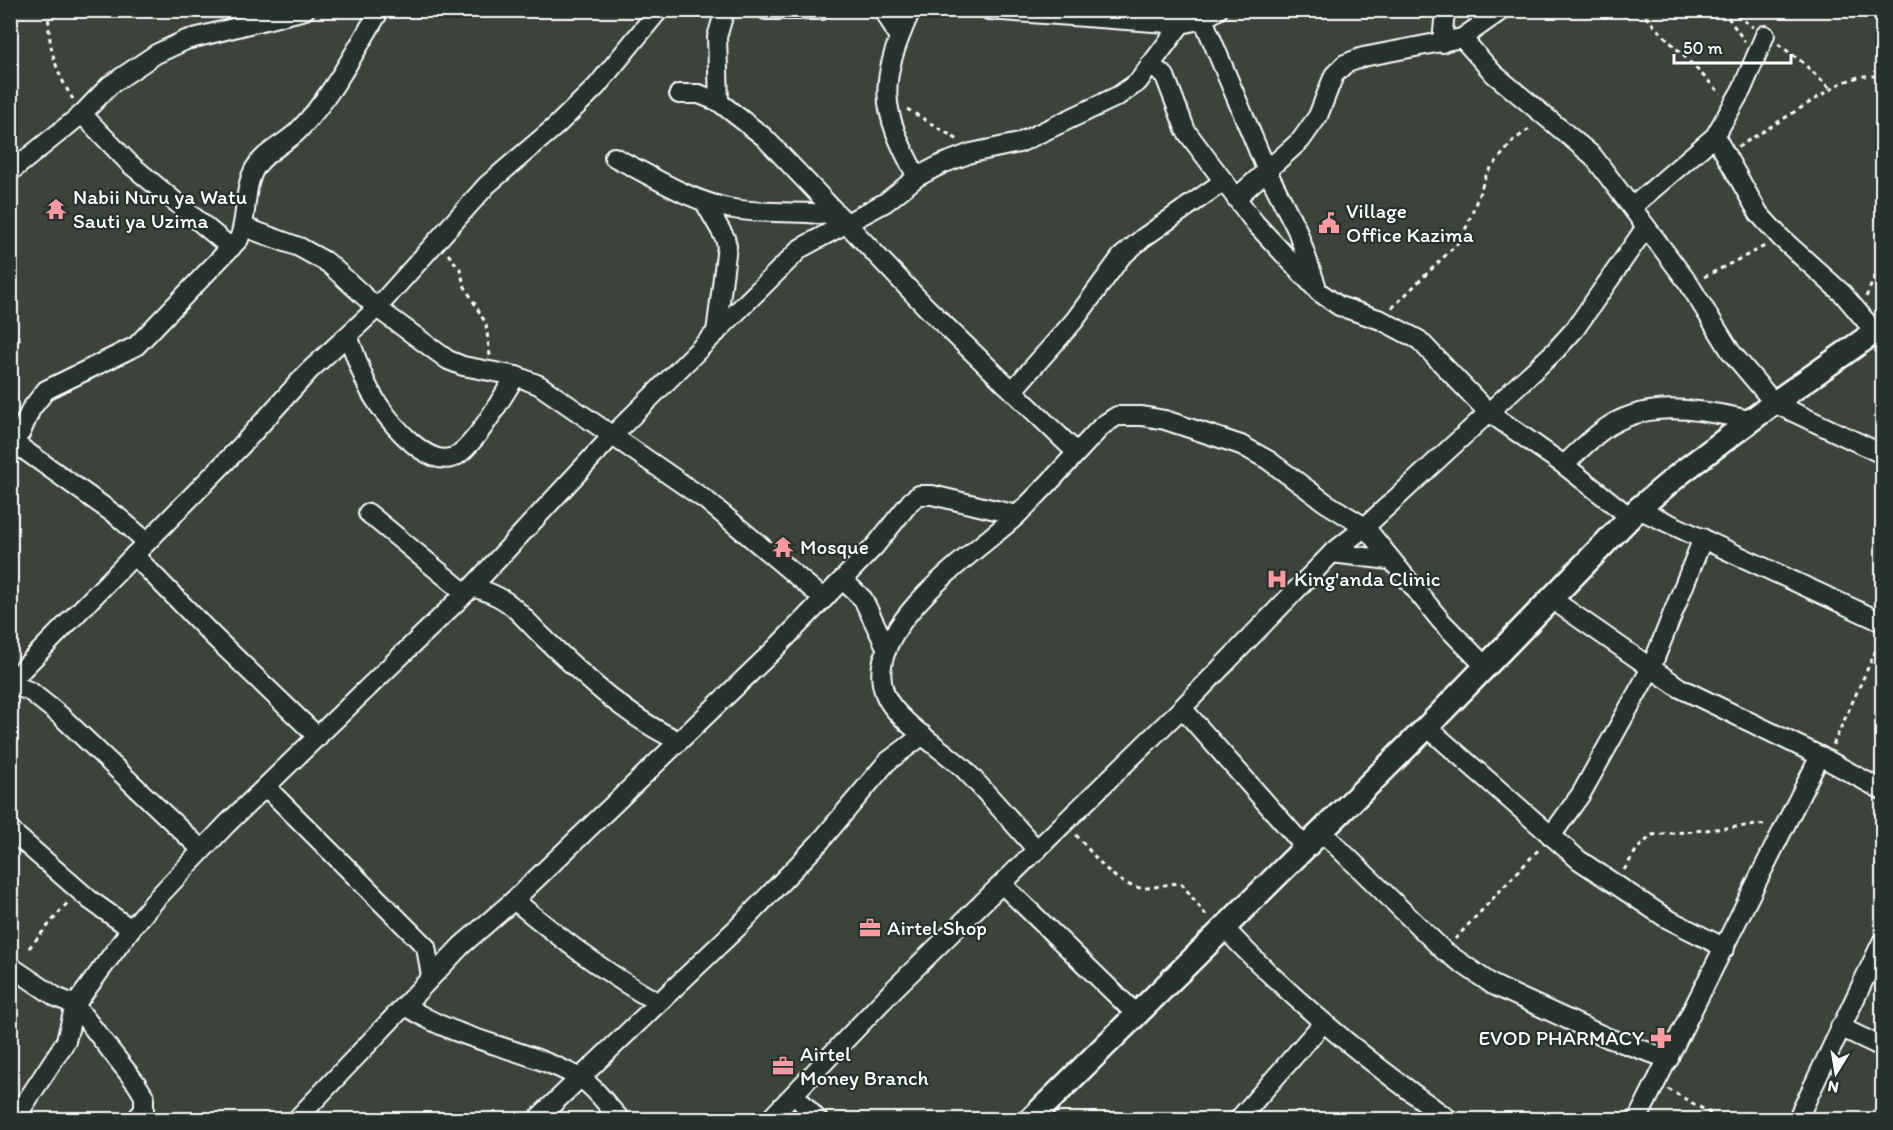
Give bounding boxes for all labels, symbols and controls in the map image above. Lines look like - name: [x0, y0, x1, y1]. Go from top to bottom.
- scale bar: [1674, 27, 1791, 65]
- text: 50 m: [1683, 37, 1723, 59]
- place label: Nabii Nuru ya Watu Sauti ya Uzima: [73, 184, 247, 233]
- temple icon: Nabii Nuru ya Watu Sauti ya Uzima: [44, 197, 68, 221]
- place label: Village Office Kazima: [1346, 198, 1474, 247]
- public building icon: Village Office Kazima: [1317, 211, 1341, 235]
- place label: Mosque: [800, 534, 869, 559]
- temple icon: Mosque: [771, 535, 795, 559]
- place label: King'anda Clinic: [1294, 566, 1441, 591]
- hospital icon: King'anda Clinic: [1265, 567, 1289, 591]
- place label: Airtel Shop: [887, 915, 987, 940]
- office icon: Airtel Shop: [858, 916, 882, 940]
- place label: EVOD PHARMACY: [1478, 1025, 1644, 1050]
- pharmacy icon: EVOD PHARMACY: [1649, 1026, 1673, 1050]
- place label: Airtel Money Branch: [800, 1041, 929, 1090]
- north arrow: [1806, 1043, 1866, 1103]
- office icon: Airtel Money Branch: [771, 1054, 795, 1078]
- text: N: [1826, 1077, 1840, 1098]

